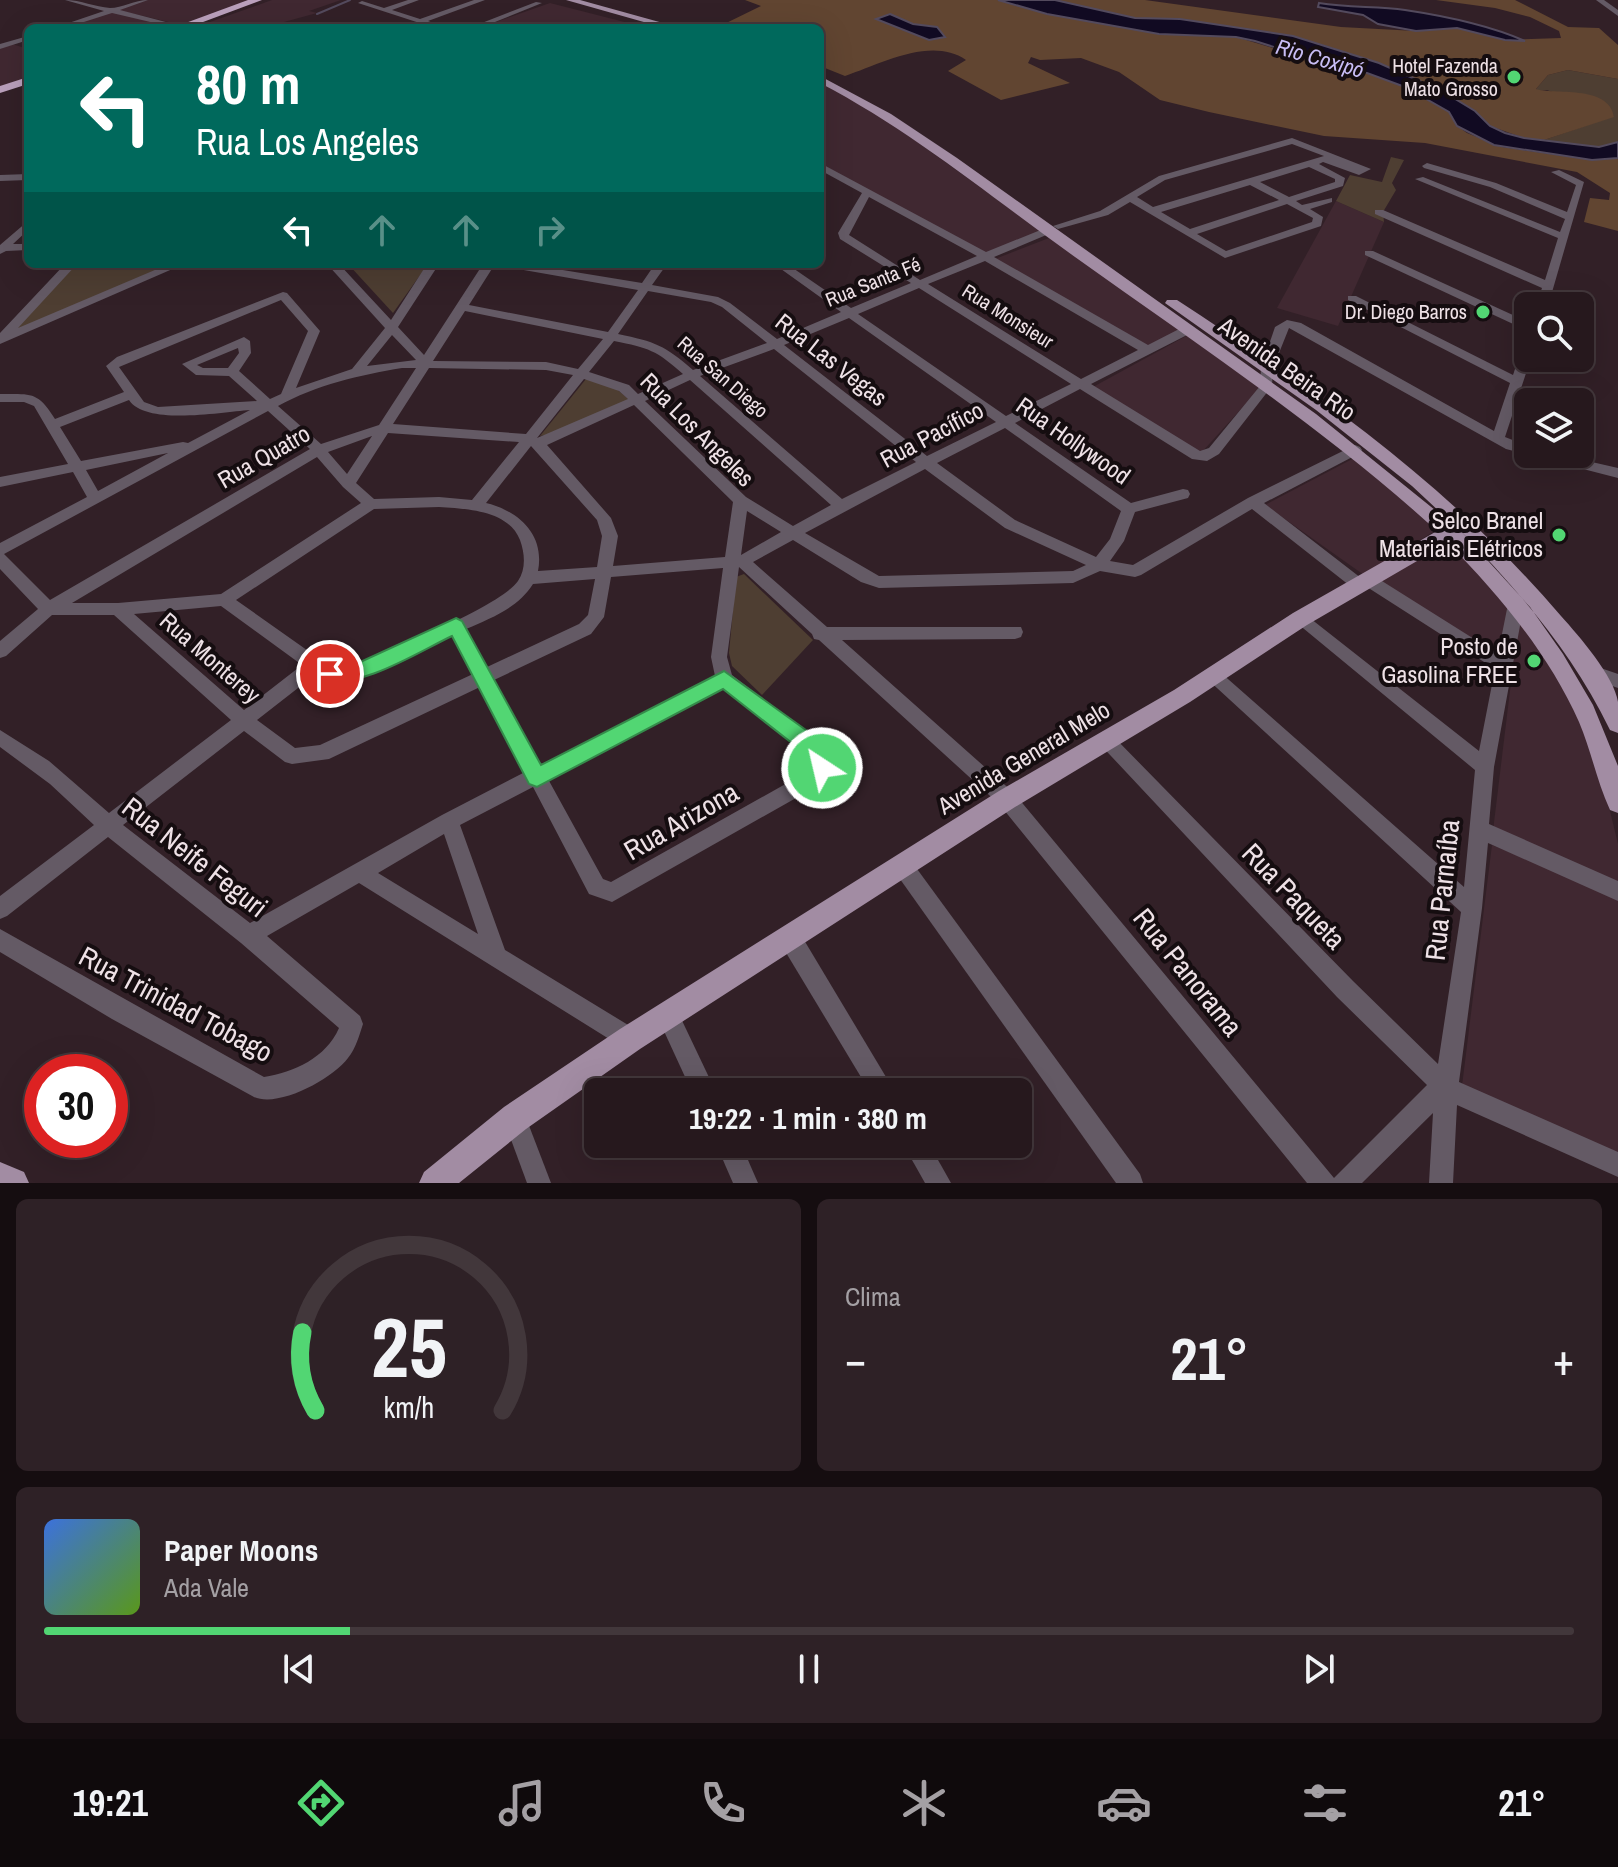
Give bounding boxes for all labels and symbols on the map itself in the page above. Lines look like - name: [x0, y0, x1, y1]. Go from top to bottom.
- water label: Rio Coxipó: [1272, 31, 1368, 85]
- place label: Hotel Fazenda Mato Grosso: [1392, 52, 1498, 102]
- marker: Hotel Fazenda Mato Grosso: [1505, 68, 1523, 86]
- street label: Rua Santa Fé: [821, 250, 924, 313]
- street label: Rua Monsieur: [957, 277, 1060, 355]
- place label: Dr. Diego Barros: [1345, 298, 1467, 325]
- marker: Dr. Diego Barros: [1474, 303, 1492, 321]
- street label: Rua Las Vegas: [769, 306, 894, 413]
- street label: Avenida Beira Rio: [1212, 308, 1362, 427]
- street label: Rua San Diego: [672, 330, 775, 424]
- street label: Rua Los Angeles: [634, 365, 762, 493]
- street label: Rua Hollywood: [1010, 389, 1137, 491]
- street label: Rua Pacífico: [874, 394, 989, 475]
- street label: Rua Quatro: [211, 417, 316, 495]
- place label: Selco Branel Materiais Elétricos: [1379, 504, 1543, 564]
- marker: Selco Branel Materiais Elétricos: [1550, 526, 1568, 544]
- street label: Rua Monterey: [154, 605, 268, 710]
- place label: Posto de Gasolina FREE: [1381, 630, 1518, 690]
- pin: [296, 640, 364, 708]
- marker: Posto de Gasolina FREE: [1525, 652, 1543, 670]
- street label: Avenida General Melo: [931, 693, 1116, 822]
- position arrow: [780, 726, 864, 810]
- street label: Rua Arizona: [617, 773, 745, 869]
- street label: Rua Neife Feguri: [114, 788, 276, 926]
- street label: Rua Parnaíba: [1416, 817, 1468, 962]
- street label: Rua Paqueta: [1234, 835, 1354, 958]
- street label: Rua Panorama: [1125, 900, 1252, 1044]
- street label: Rua Trinidad Tobago: [73, 937, 279, 1071]
- speed limit sign: 30: [24, 1054, 128, 1158]

